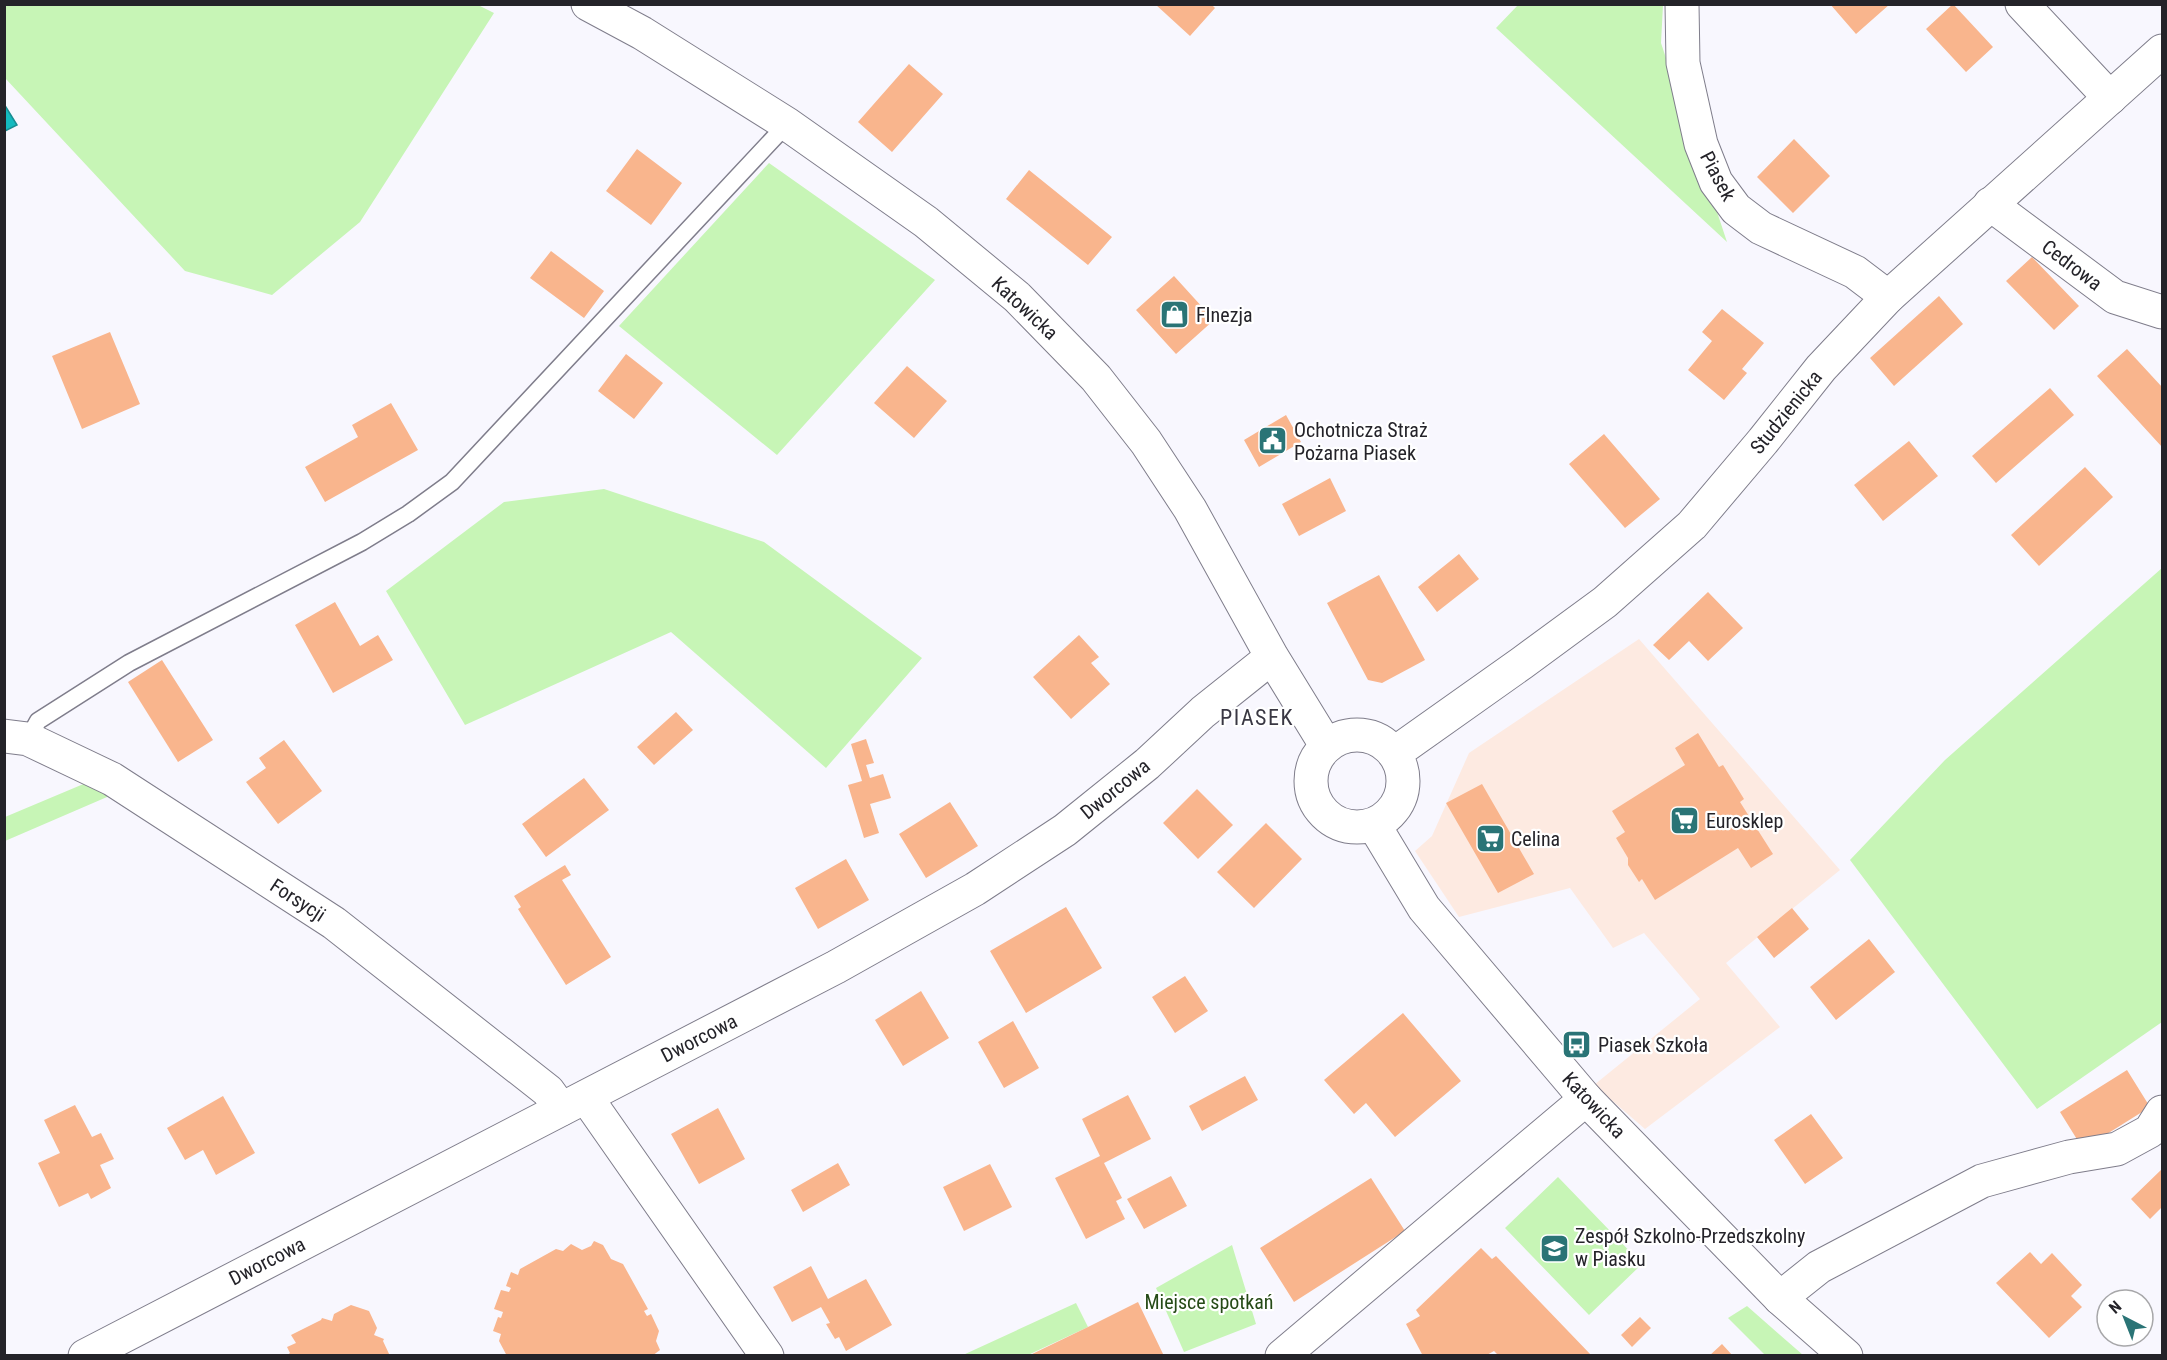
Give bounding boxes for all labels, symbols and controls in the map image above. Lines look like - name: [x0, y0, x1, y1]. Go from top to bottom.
- street label: Piasek: [1695, 147, 1741, 205]
- street label: Cedrowa: [2037, 235, 2107, 295]
- street label: Katowicka: [987, 271, 1063, 345]
- shop icon: FInezja: [1159, 299, 1191, 331]
- place label: FInezja: [1196, 303, 1253, 327]
- street label: Studzienicka: [1745, 365, 1827, 459]
- place label: Ochotnicza Straż Pożarna Piasek: [1294, 418, 1428, 465]
- public building icon: Ochotnicza Straż Pożarna Piasek: [1257, 425, 1289, 457]
- district label: PIASEK: [1220, 705, 1294, 730]
- street label: Dworcowa: [1076, 754, 1154, 824]
- supermarket icon: Eurosklep: [1669, 805, 1701, 837]
- place label: Eurosklep: [1706, 809, 1783, 833]
- supermarket icon: Celina: [1474, 823, 1506, 855]
- place label: Celina: [1511, 827, 1560, 851]
- street label: Forsycji: [266, 873, 330, 927]
- street label: Dworcowa: [657, 1009, 741, 1067]
- bus stop icon: Piasek Szkoła: [1561, 1029, 1593, 1061]
- place label: Piasek Szkoła: [1598, 1033, 1708, 1057]
- street label: Katowicka: [1557, 1067, 1631, 1143]
- place label: Zespół Szkolno-Przedszkolny w Piasku: [1575, 1224, 1805, 1271]
- street label: Dworcowa: [225, 1232, 309, 1290]
- school or university icon: Zespół Szkolno-Przedszkolny w Piasku: [1538, 1232, 1570, 1264]
- north arrow: [2095, 1288, 2155, 1348]
- park label: Miejsce spotkań: [1144, 1290, 1274, 1314]
- text: N: [2105, 1297, 2125, 1318]

